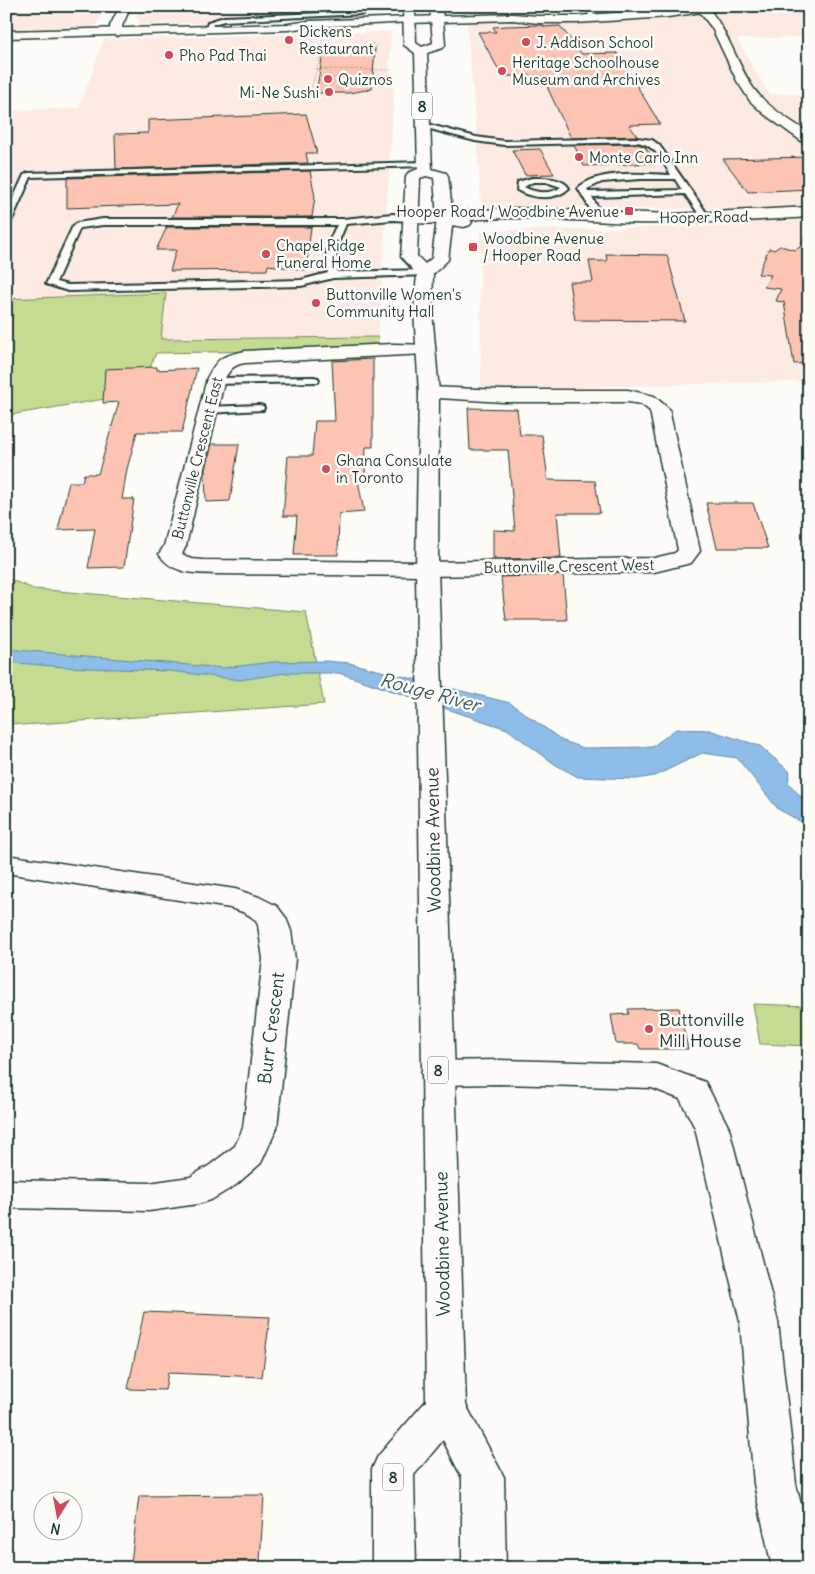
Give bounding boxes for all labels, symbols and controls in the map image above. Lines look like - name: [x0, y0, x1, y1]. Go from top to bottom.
- place label: Dickens Restaurant: [299, 22, 374, 58]
- place label: J. Addison School: [536, 33, 653, 52]
- marker: Dickens Restaurant: [283, 34, 295, 46]
- marker: J. Addison School: [520, 36, 532, 48]
- place label: Pho Pad Thai: [179, 46, 267, 65]
- marker: Pho Pad Thai: [163, 49, 175, 61]
- place label: Heritage Schoolhouse Museum and Archives: [512, 53, 660, 89]
- marker: Heritage Schoolhouse Museum and Archives: [496, 65, 508, 77]
- place label: Quiznos: [338, 70, 393, 89]
- marker: Quiznos: [322, 73, 334, 85]
- place label: Mi-Ne Sushi: [239, 83, 319, 102]
- marker: Mi-Ne Sushi: [323, 86, 335, 98]
- road number: 8: [412, 92, 432, 120]
- place label: Monte Carlo Inn: [589, 148, 698, 167]
- marker: Monte Carlo Inn: [573, 151, 585, 163]
- place label: Hooper Road / Woodbine Avenue: [396, 202, 619, 221]
- marker: Hooper Road / Woodbine Avenue: [623, 205, 635, 217]
- street label: Hooper Road: [659, 207, 749, 227]
- place label: Woodbine Avenue / Hooper Road: [483, 229, 604, 265]
- place label: Chapel Ridge Funeral Home: [276, 236, 371, 272]
- marker: Woodbine Avenue / Hooper Road: [467, 241, 479, 253]
- marker: Chapel Ridge Funeral Home: [260, 248, 272, 260]
- place label: Buttonville Women's Community Hall: [326, 285, 462, 321]
- marker: Buttonville Women's Community Hall: [310, 297, 322, 309]
- street label: Buttonville Crescent East: [168, 375, 226, 541]
- place label: Ghana Consulate in Toronto: [336, 451, 452, 487]
- marker: Ghana Consulate in Toronto: [320, 463, 332, 475]
- street label: Buttonville Crescent West: [483, 555, 655, 577]
- water label: Rouge River: [377, 667, 485, 717]
- street label: Woodbine Avenue: [420, 767, 446, 913]
- street label: Burr Crescent: [253, 971, 289, 1085]
- place label: Buttonville Mill House: [659, 1008, 744, 1052]
- marker: Buttonville Mill House: [643, 1023, 655, 1035]
- road number: 8: [428, 1056, 448, 1084]
- street label: Woodbine Avenue: [429, 1171, 455, 1317]
- road number: 8: [383, 1464, 403, 1490]
- north arrow: [32, 1492, 82, 1542]
- text: N: [49, 1519, 62, 1539]

